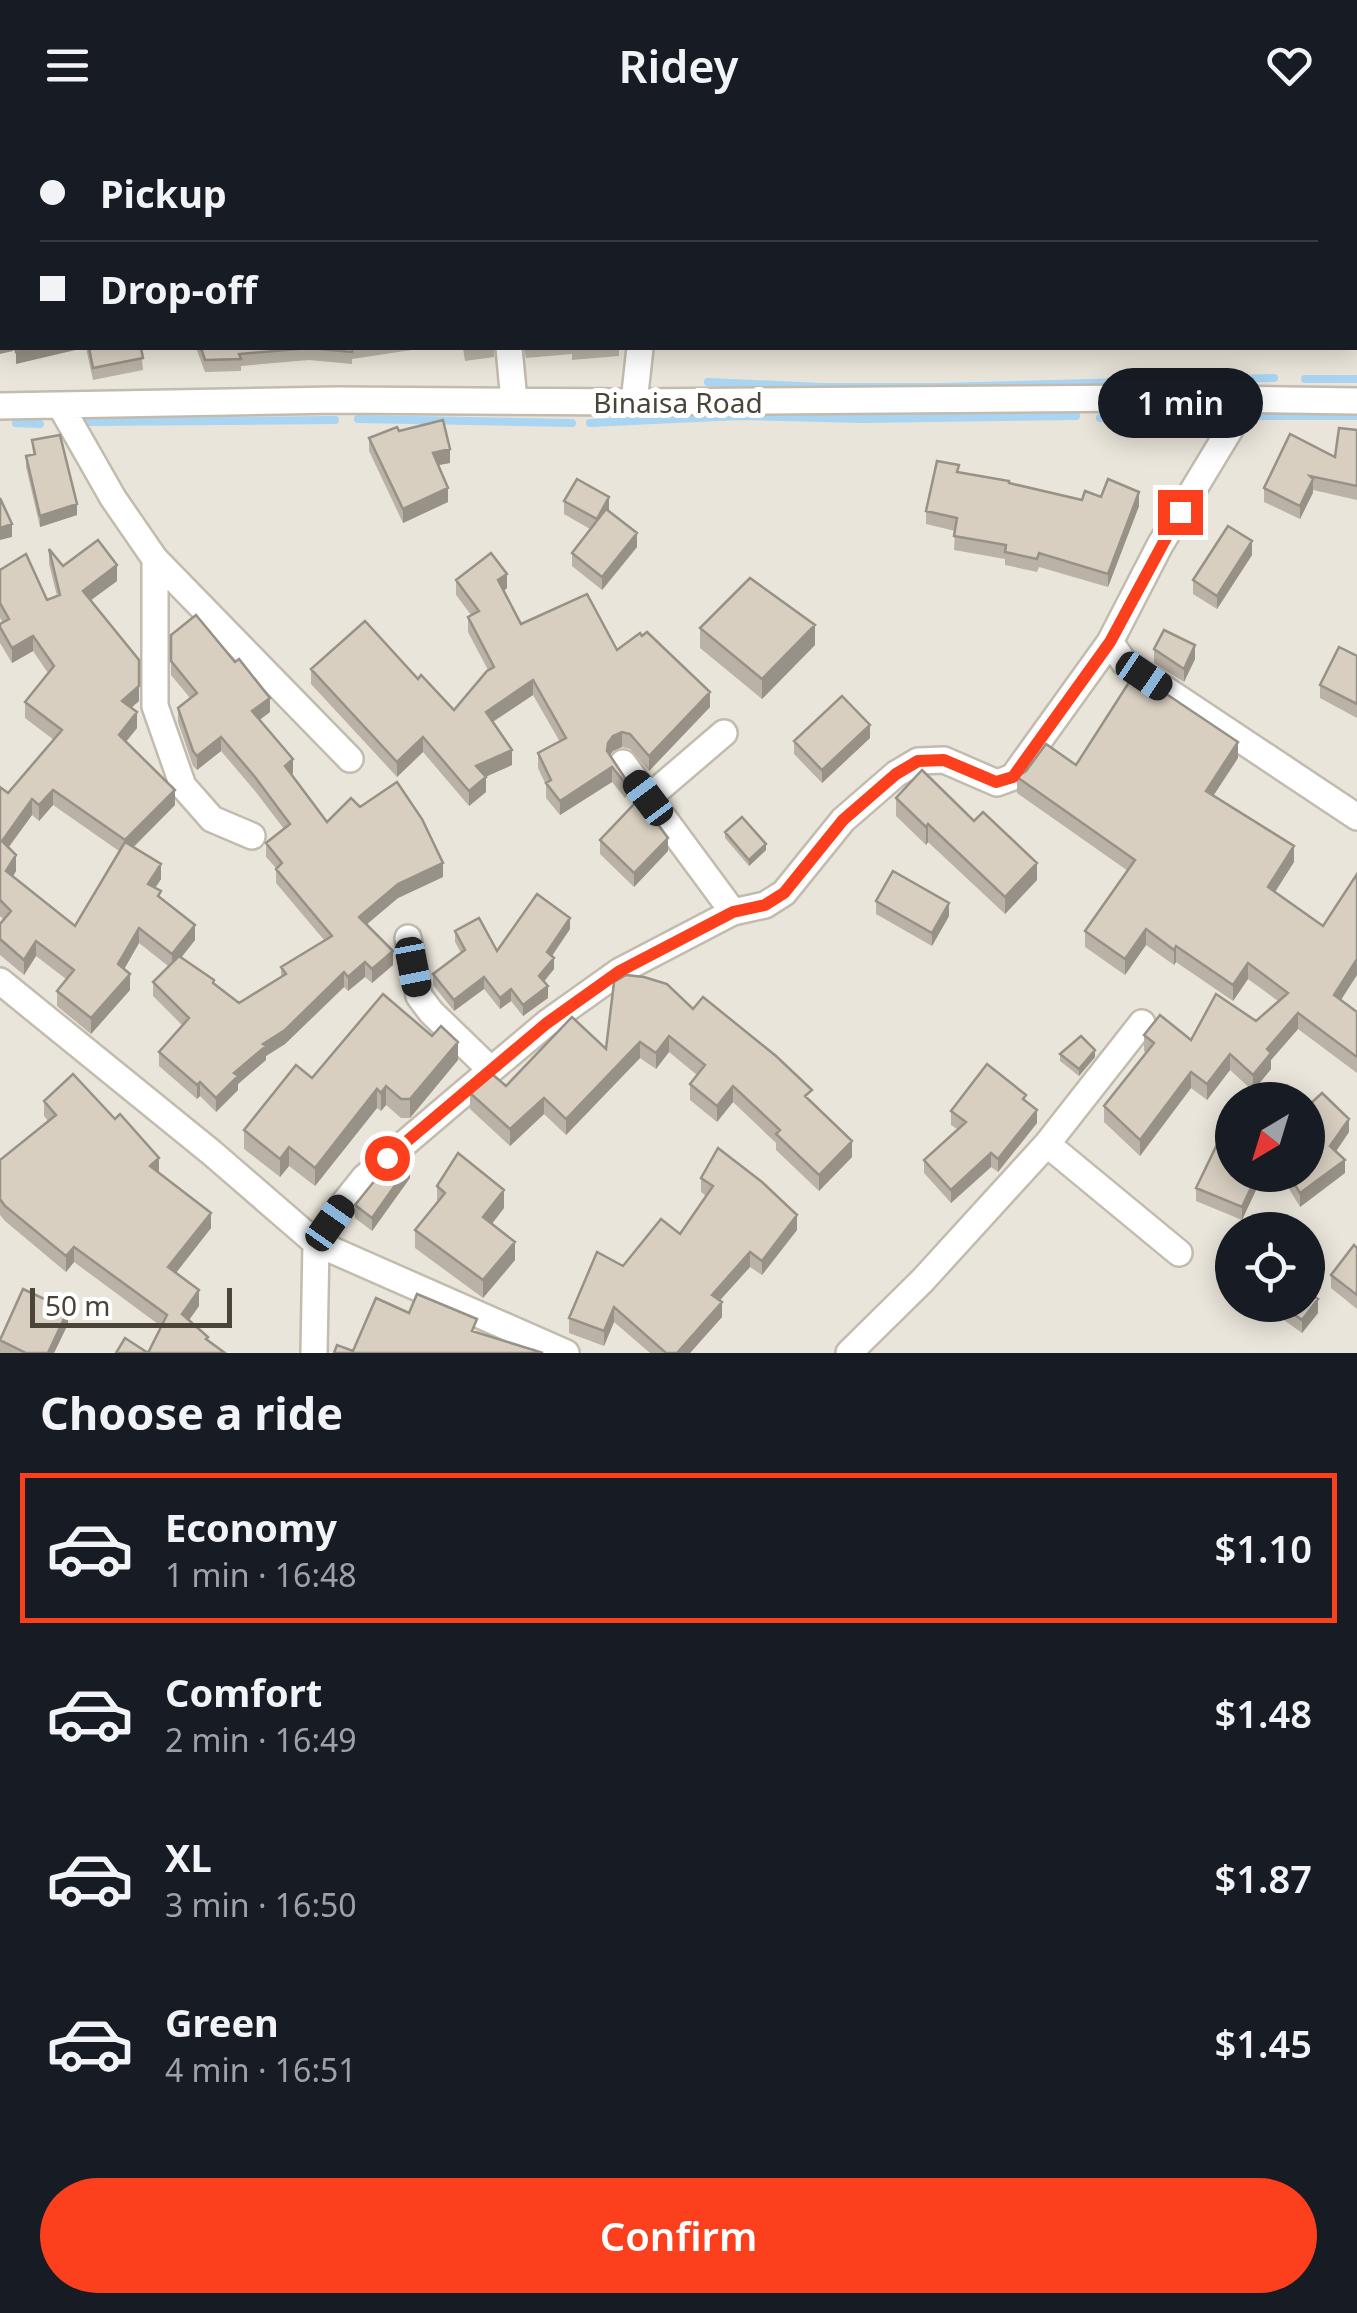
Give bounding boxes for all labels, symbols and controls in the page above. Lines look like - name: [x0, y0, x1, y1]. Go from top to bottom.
- text: Ridey: [619, 35, 738, 96]
- icon: menu: [40, 38, 95, 93]
- icon: heart: [1262, 38, 1317, 93]
- text: Pickup: [100, 167, 227, 219]
- text: Drop-off: [100, 263, 257, 315]
- callout: 1 min: [1098, 367, 1262, 437]
- text: 1 min: [1137, 381, 1224, 424]
- street label: Binaisa Road: [593, 383, 763, 421]
- route end: [1158, 490, 1203, 535]
- car: [1111, 647, 1177, 705]
- car: [618, 765, 678, 831]
- car: [393, 935, 433, 999]
- north arrow: [1215, 1082, 1325, 1192]
- map controls: [1215, 1082, 1325, 1322]
- route start: [365, 1136, 410, 1181]
- car: [301, 1190, 359, 1256]
- button: locate: [1215, 1212, 1325, 1322]
- scale bar: [30, 1283, 232, 1328]
- text: 50 m: [45, 1286, 111, 1324]
- text: Choose a ride: [40, 1382, 343, 1443]
- text: Economy: [165, 1501, 337, 1553]
- icon: car: [45, 1503, 135, 1593]
- text: $1.10: [1215, 1522, 1312, 1574]
- text: 1 min · 16:48: [165, 1553, 357, 1596]
- text: Comfort: [165, 1666, 322, 1718]
- icon: car: [45, 1668, 135, 1758]
- text: $1.48: [1215, 1687, 1312, 1739]
- text: 2 min · 16:49: [165, 1718, 357, 1761]
- text: XL: [165, 1831, 212, 1883]
- icon: car: [45, 1833, 135, 1923]
- text: $1.87: [1215, 1852, 1312, 1904]
- text: 3 min · 16:50: [165, 1883, 357, 1926]
- text: Green: [165, 1996, 279, 2048]
- icon: car: [45, 1998, 135, 2088]
- text: $1.45: [1215, 2017, 1312, 2069]
- text: 4 min · 16:51: [165, 2048, 357, 2091]
- button: Confirm: [40, 2178, 1317, 2293]

